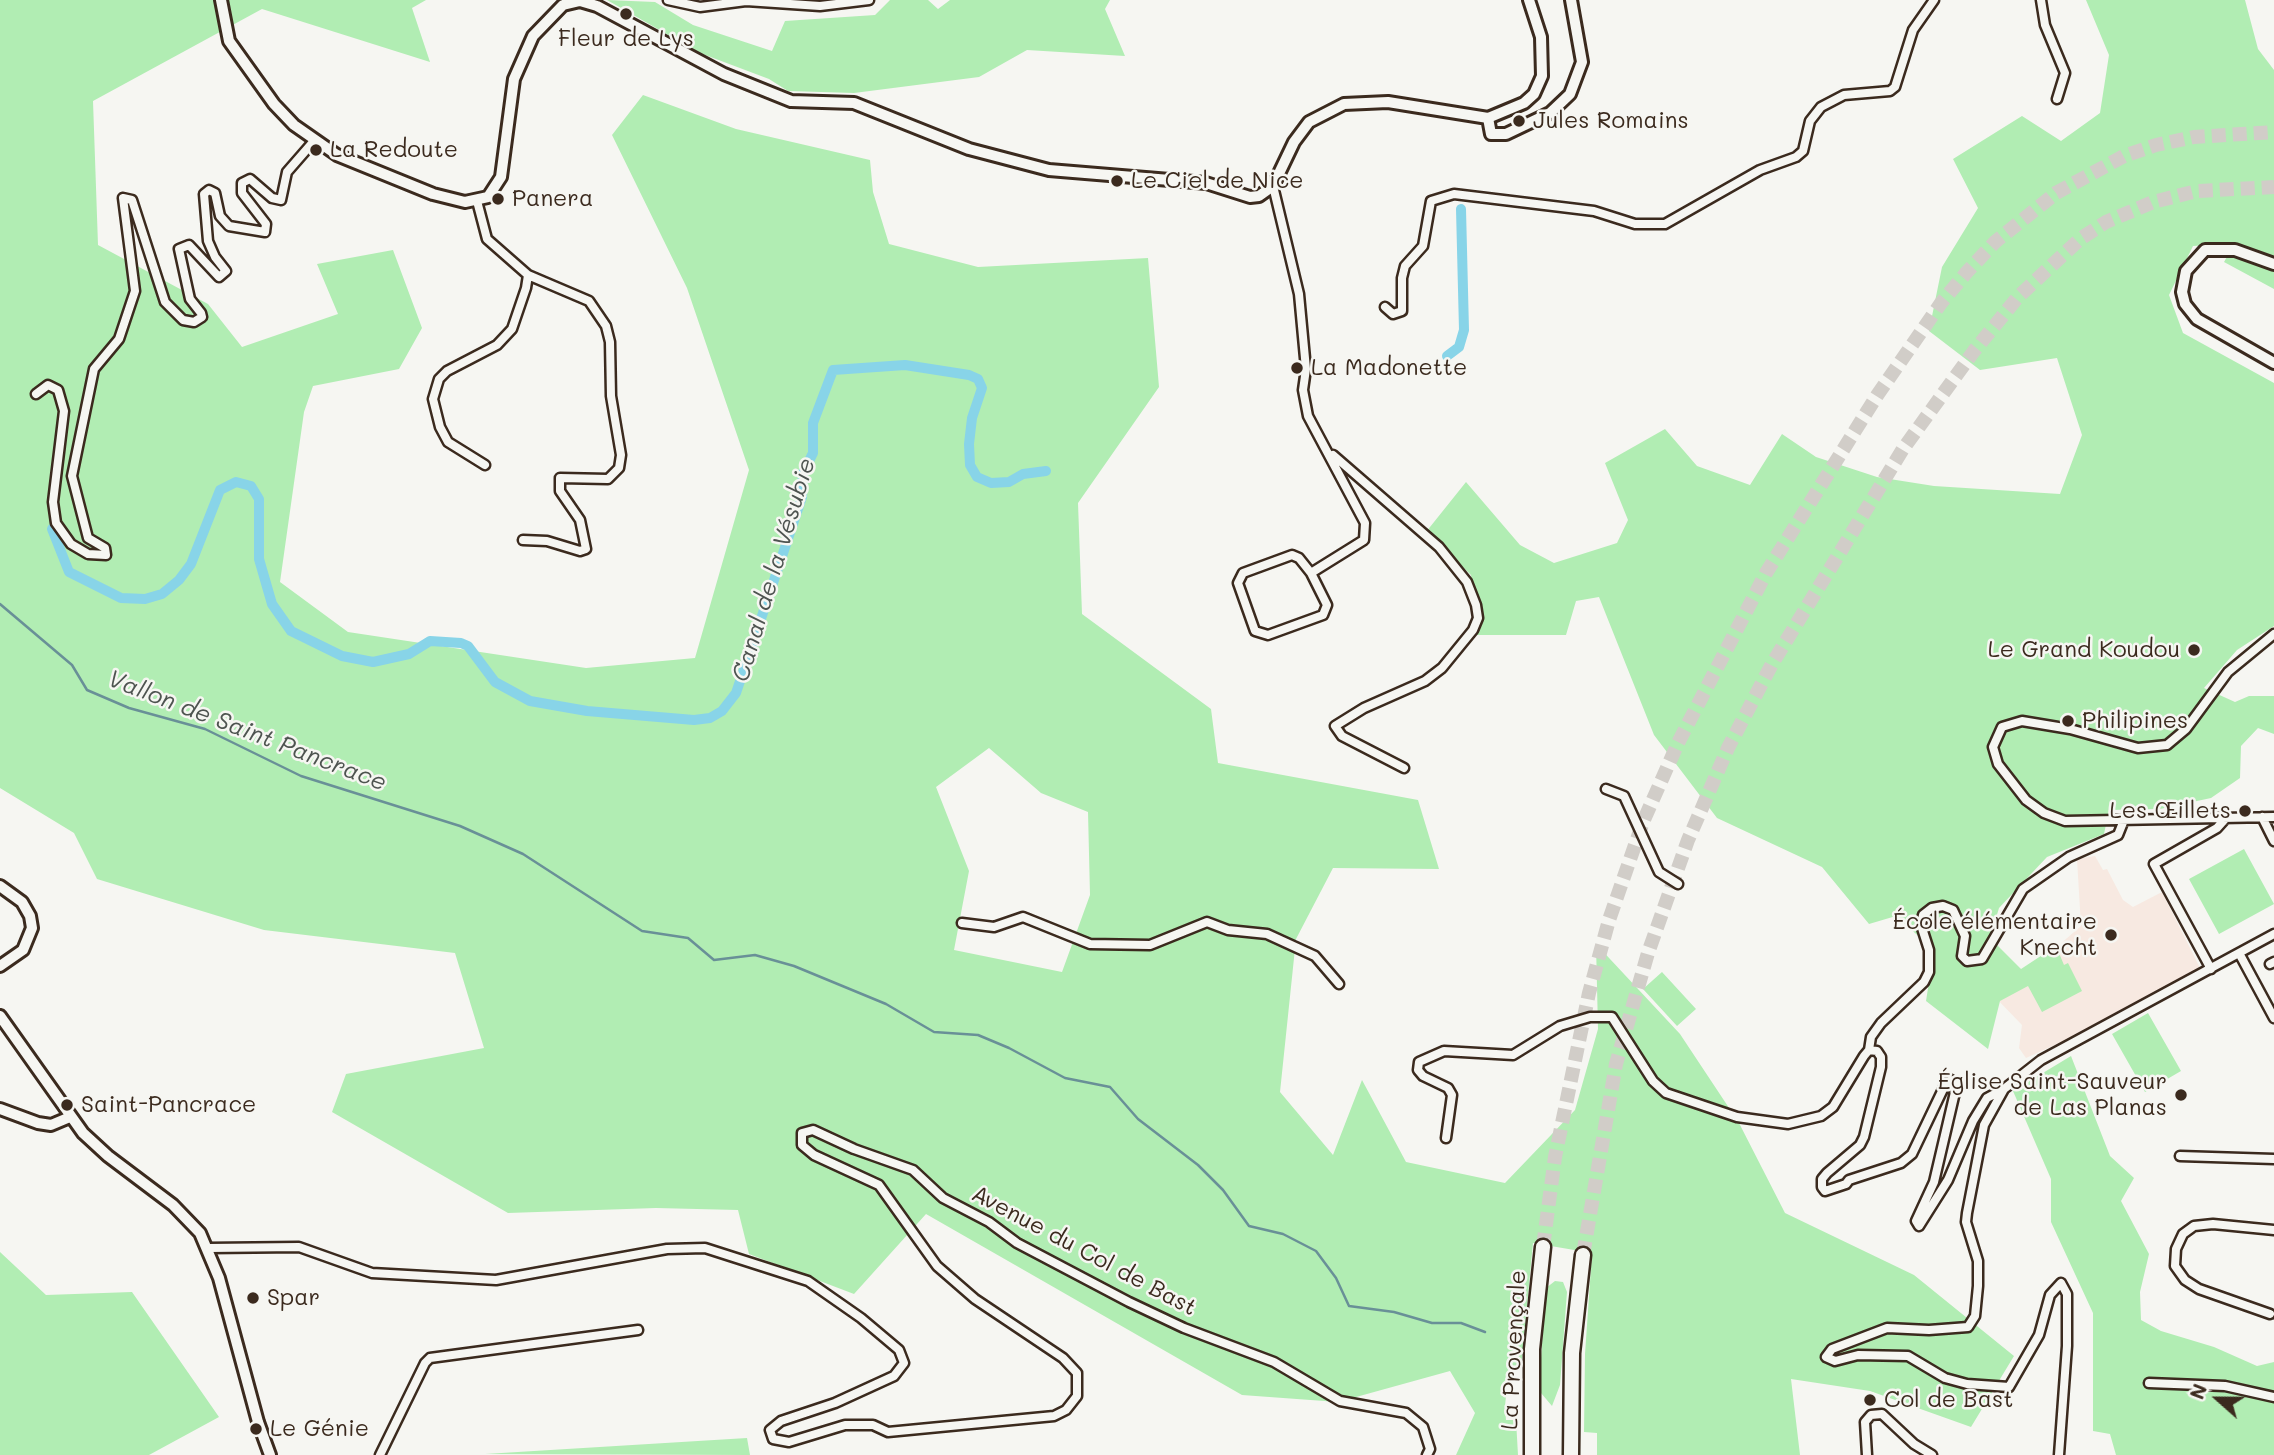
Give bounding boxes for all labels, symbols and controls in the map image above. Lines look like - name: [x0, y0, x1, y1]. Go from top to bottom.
- marker: Fleur de Lys: [618, 6, 634, 22]
- place label: Fleur de Lys: [558, 25, 694, 53]
- place label: Jules Romains: [1533, 107, 1689, 135]
- marker: Jules Romains: [1511, 113, 1527, 129]
- place label: La Redoute: [330, 136, 458, 164]
- marker: La Redoute: [308, 142, 324, 158]
- place label: Le Ciel de Nice: [1131, 167, 1303, 195]
- marker: Le Ciel de Nice: [1109, 173, 1125, 189]
- place label: Panera: [512, 185, 593, 213]
- marker: Panera: [490, 191, 506, 207]
- place label: La Madonette: [1311, 354, 1467, 382]
- marker: La Madonette: [1289, 360, 1305, 376]
- water label: Canal de la Vésubie: [726, 455, 822, 685]
- place label: Le Grand Koudou: [1988, 636, 2180, 664]
- marker: Le Grand Koudou: [2186, 642, 2202, 658]
- water label: Vallon de Saint Pancrace: [104, 664, 390, 798]
- place label: Philipines: [2082, 707, 2188, 735]
- marker: Philipines: [2060, 713, 2076, 729]
- place label: Les Œillets: [2110, 797, 2231, 825]
- marker: Les Œillets: [2237, 803, 2253, 819]
- place label: École élémentaire Knecht: [1892, 908, 2097, 962]
- marker: École élémentaire Knecht: [2103, 927, 2119, 943]
- place label: Église Saint-Sauveur de Las Planas: [1938, 1068, 2167, 1122]
- marker: Église Saint-Sauveur de Las Planas: [2173, 1087, 2189, 1103]
- place label: Saint-Pancrace: [81, 1091, 256, 1119]
- marker: Saint-Pancrace: [59, 1097, 75, 1113]
- street label: Avenue du Col de Bast: [967, 1180, 1201, 1322]
- street label: La Provençale: [1496, 1269, 1532, 1431]
- place label: Spar: [267, 1284, 320, 1312]
- marker: Spar: [245, 1290, 261, 1306]
- north arrow: [2183, 1364, 2253, 1434]
- text: N: [2184, 1380, 2212, 1403]
- place label: Col de Bast: [1884, 1386, 2013, 1414]
- marker: Col de Bast: [1862, 1392, 1878, 1408]
- place label: Le Génie: [270, 1415, 369, 1443]
- marker: Le Génie: [248, 1421, 264, 1437]

